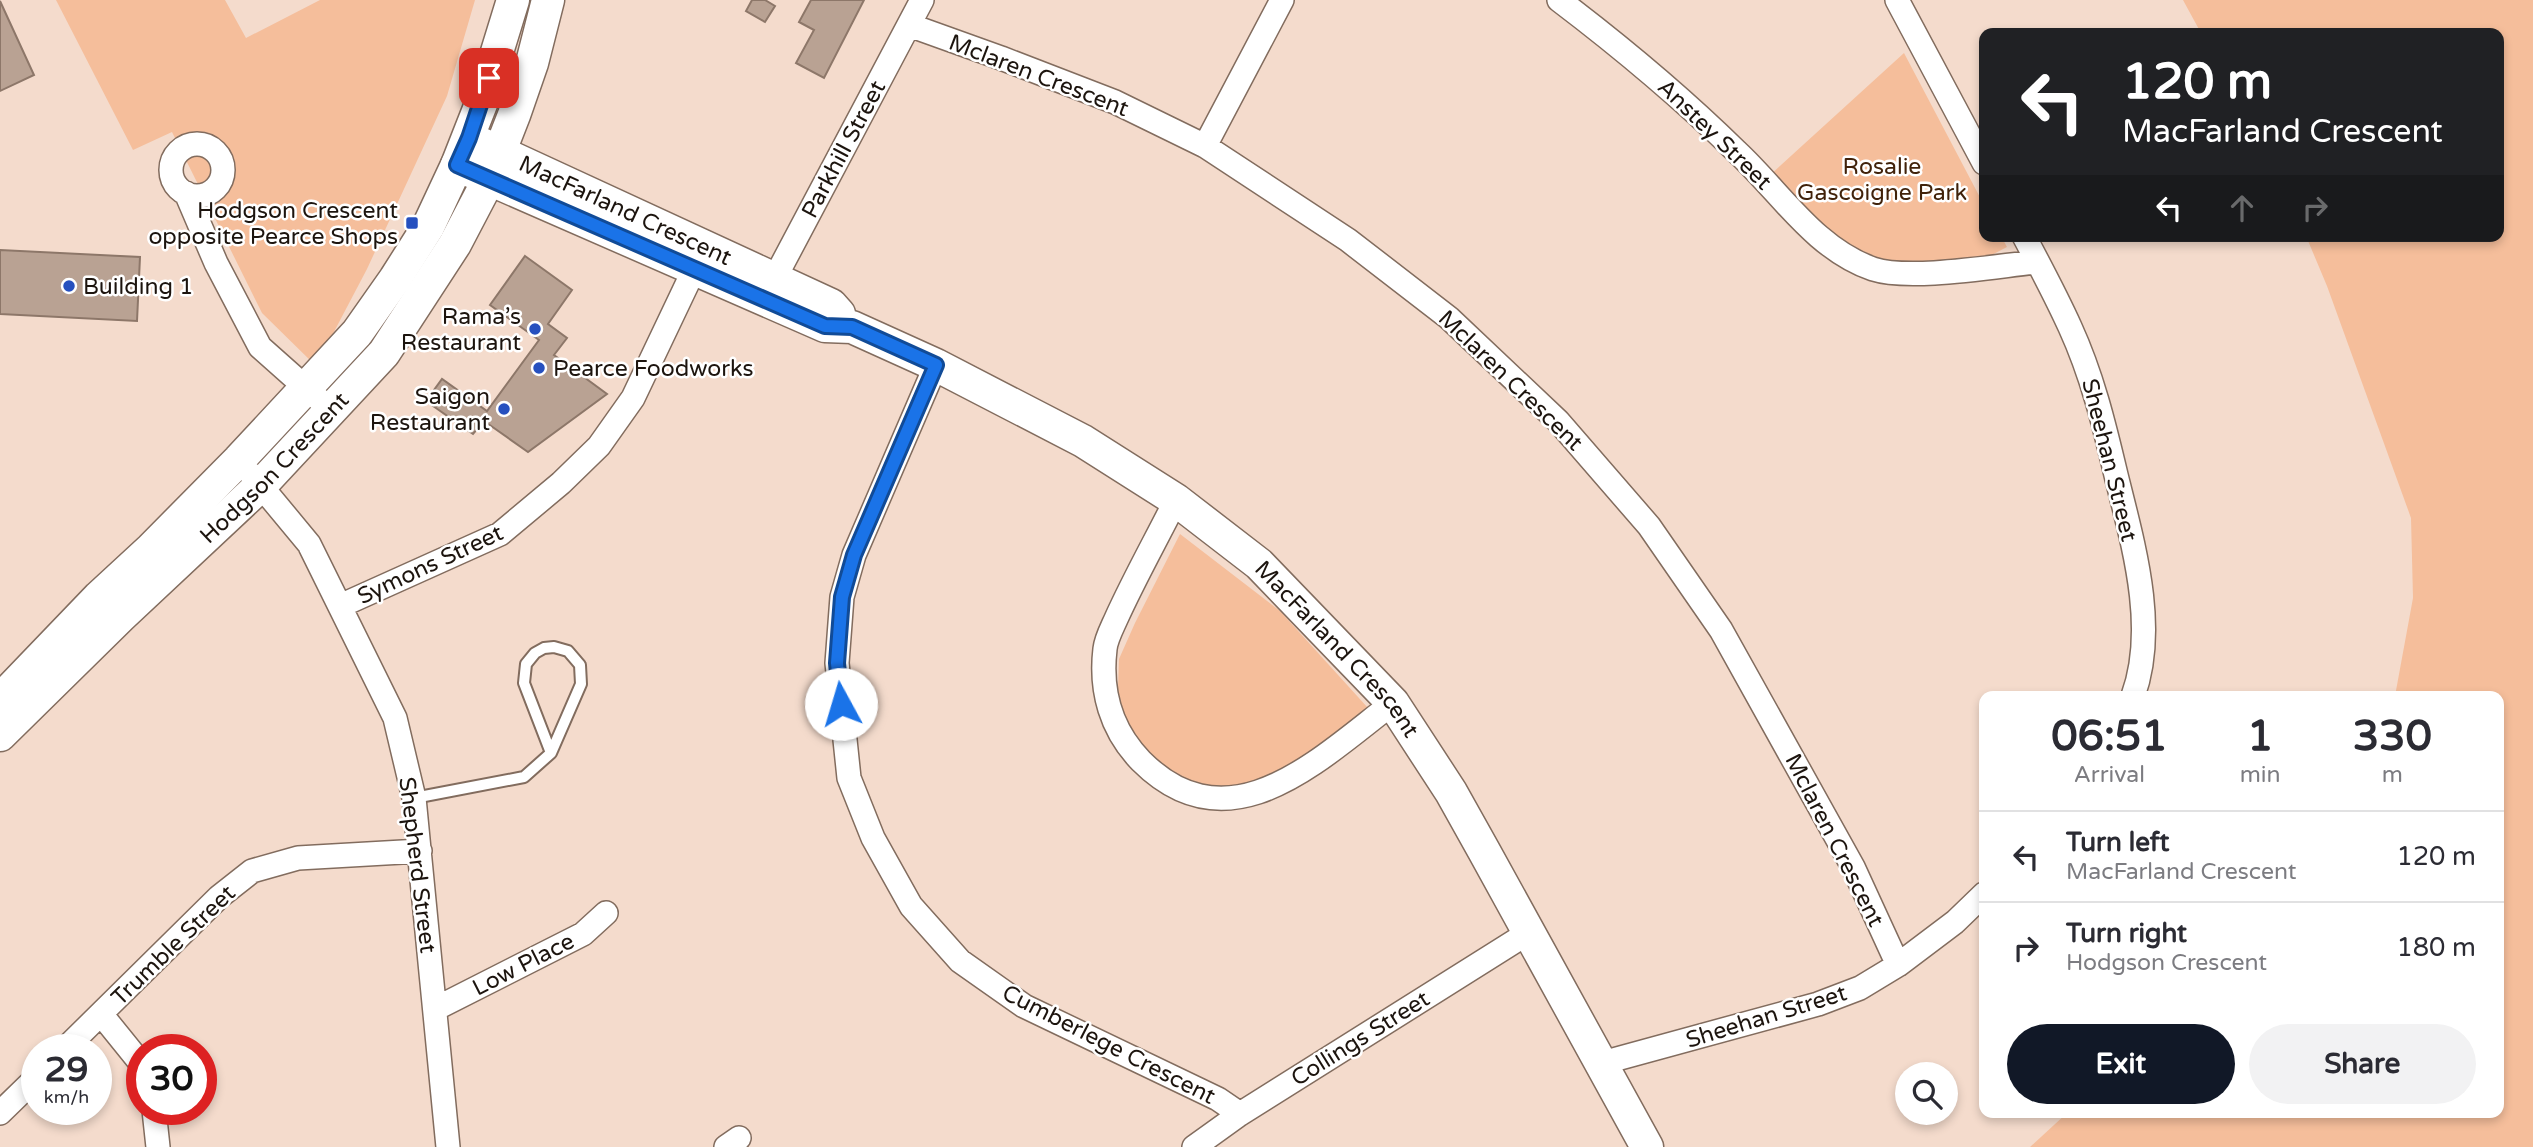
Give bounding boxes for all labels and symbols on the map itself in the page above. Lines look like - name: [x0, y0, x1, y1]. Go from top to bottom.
- street label: Mclaren Crescent: [945, 29, 1133, 123]
- pin: [459, 48, 519, 108]
- street label: Anstey Street: [1652, 73, 1777, 196]
- street label: Parkhill Street: [796, 76, 892, 223]
- street label: MacFarland Crescent: [514, 150, 736, 272]
- park label: Rosalie Gascoigne Park: [1797, 153, 1967, 207]
- place label: Hodgson Crescent opposite Pearce Shops: [148, 197, 398, 251]
- marker: Hodgson Crescent opposite Pearce Shops: [404, 215, 420, 231]
- place label: Building 1: [83, 273, 193, 301]
- marker: Building 1: [61, 278, 77, 294]
- place label: Rama’s Restaurant: [401, 303, 521, 357]
- street label: Mclaren Crescent: [1432, 305, 1589, 457]
- marker: Rama’s Restaurant: [527, 321, 543, 337]
- place label: Pearce Foodworks: [553, 355, 754, 383]
- marker: Pearce Foodworks: [531, 360, 547, 376]
- street label: Sheehan Street: [2075, 376, 2143, 545]
- place label: Saigon Restaurant: [370, 383, 490, 437]
- street label: Hodgson Crescent: [194, 387, 355, 550]
- marker: Saigon Restaurant: [496, 401, 512, 417]
- street label: Symons Street: [353, 519, 508, 611]
- street label: MacFarland Crescent: [1248, 555, 1425, 743]
- position arrow: [804, 667, 878, 741]
- street label: Mclaren Crescent: [1778, 749, 1890, 932]
- street label: Shepherd Street: [392, 775, 442, 955]
- street label: Trumble Street: [106, 879, 242, 1012]
- street label: Low Place: [468, 927, 579, 1002]
- street label: Cumberlege Crescent: [997, 979, 1220, 1111]
- street label: Sheehan Street: [1682, 979, 1850, 1055]
- street label: Collings Street: [1286, 985, 1435, 1093]
- speed limit sign: 30: [126, 1034, 217, 1125]

